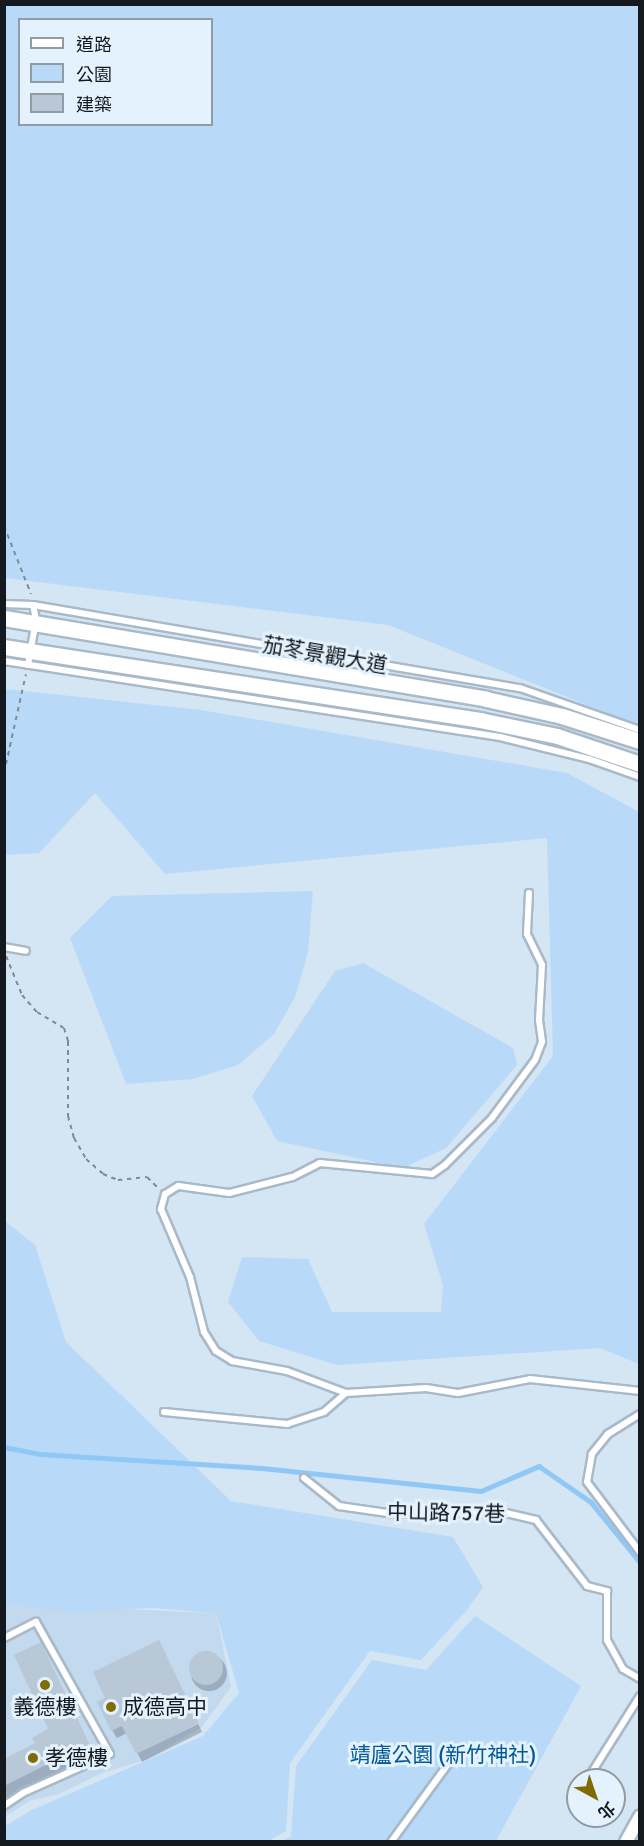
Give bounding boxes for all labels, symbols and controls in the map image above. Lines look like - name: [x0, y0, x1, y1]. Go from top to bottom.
- legend: [18, 18, 213, 126]
- text: 道路: [76, 34, 112, 56]
- text: 公園: [76, 64, 112, 86]
- text: 建築: [76, 94, 112, 116]
- street label: 茄苳景觀大道: [261, 632, 389, 678]
- street label: 中山路757巷: [387, 1499, 505, 1527]
- marker: 義德樓: [38, 1678, 52, 1692]
- place label: 義德樓: [14, 1694, 76, 1720]
- place label: 成德高中: [123, 1694, 207, 1720]
- marker: 成德高中: [104, 1700, 118, 1714]
- park label: 靖廬公園 (新竹神社): [350, 1742, 536, 1768]
- place label: 孝德樓: [45, 1745, 108, 1771]
- marker: 孝德樓: [26, 1751, 40, 1765]
- north arrow: [566, 1768, 626, 1828]
- text: 北: [594, 1797, 619, 1823]

